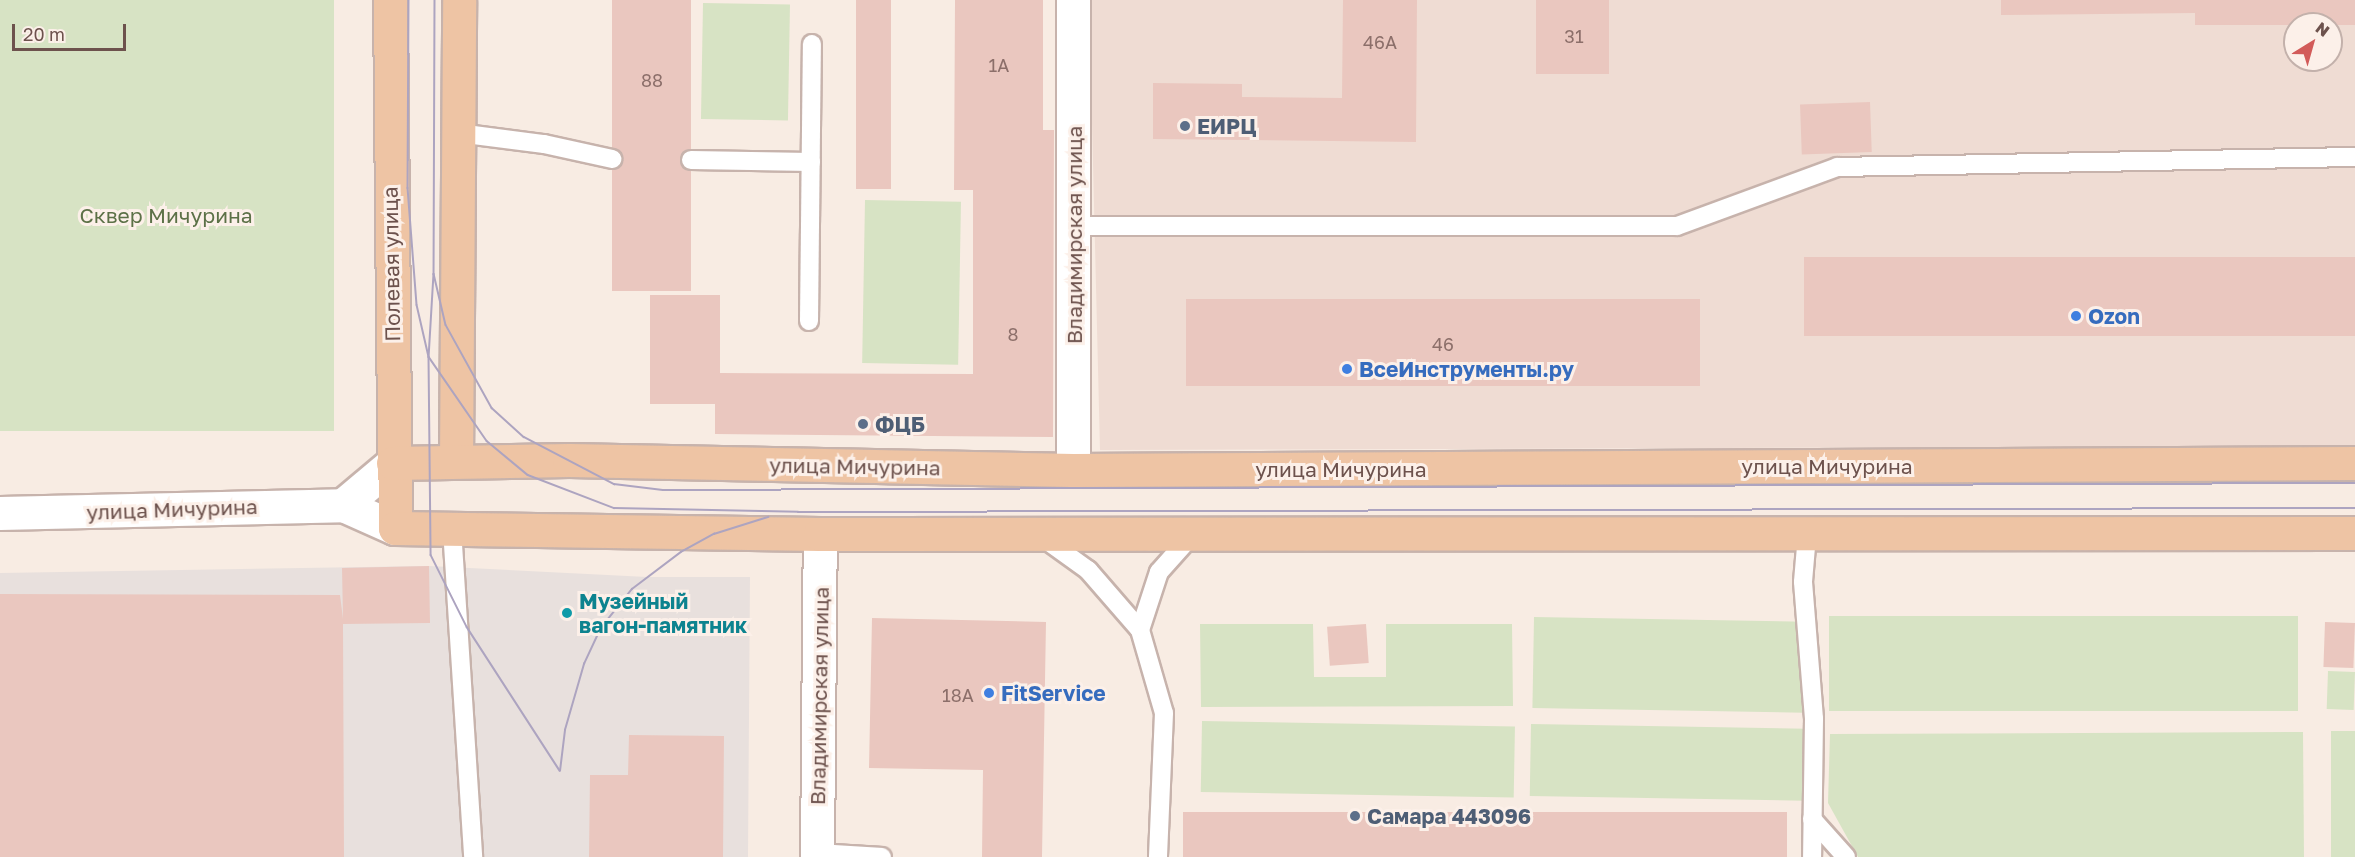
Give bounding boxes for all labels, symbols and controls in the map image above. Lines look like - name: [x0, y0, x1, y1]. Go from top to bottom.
- scale bar: [15, 12, 129, 50]
- north arrow: [2283, 12, 2343, 72]
- text: N: [2312, 18, 2334, 41]
- text: 20 m: [23, 23, 65, 45]
- house number: 31: [1564, 25, 1584, 47]
- house number: 46А: [1363, 31, 1397, 53]
- house number: 1А: [989, 54, 1009, 76]
- house number: 88: [641, 69, 663, 91]
- place label: ЕИРЦ: [1197, 113, 1256, 139]
- marker: ЕИРЦ: [1178, 119, 1192, 133]
- street label: Владимирская улица: [1061, 126, 1087, 344]
- street label: Полевая улица: [377, 186, 405, 342]
- park label: Сквер Мичурина: [79, 202, 253, 228]
- place label: Ozon: [2088, 303, 2140, 329]
- marker: Ozon: [2069, 309, 2083, 323]
- house number: 8: [1008, 323, 1018, 345]
- house number: 46: [1432, 333, 1454, 355]
- place label: ВсеИнструменты.ру: [1359, 356, 1574, 382]
- marker: ВсеИнструменты.ру: [1340, 362, 1354, 376]
- place label: ФЦБ: [875, 411, 925, 437]
- marker: ФЦБ: [856, 417, 870, 431]
- street label: улица Мичурина: [769, 452, 941, 480]
- street label: улица Мичурина: [1741, 453, 1913, 479]
- street label: улица Мичурина: [1255, 456, 1427, 482]
- street label: улица Мичурина: [86, 493, 258, 525]
- street label: Владимирская улица: [804, 587, 834, 805]
- place label: Музейный вагон-памятник: [579, 588, 747, 638]
- marker: Музейный вагон-памятник: [560, 606, 574, 620]
- place label: FitService: [1001, 680, 1106, 706]
- house number: 18А: [942, 684, 974, 706]
- marker: FitService: [982, 686, 996, 700]
- place label: Самара 443096: [1367, 803, 1531, 829]
- marker: Самара 443096: [1348, 809, 1362, 823]

